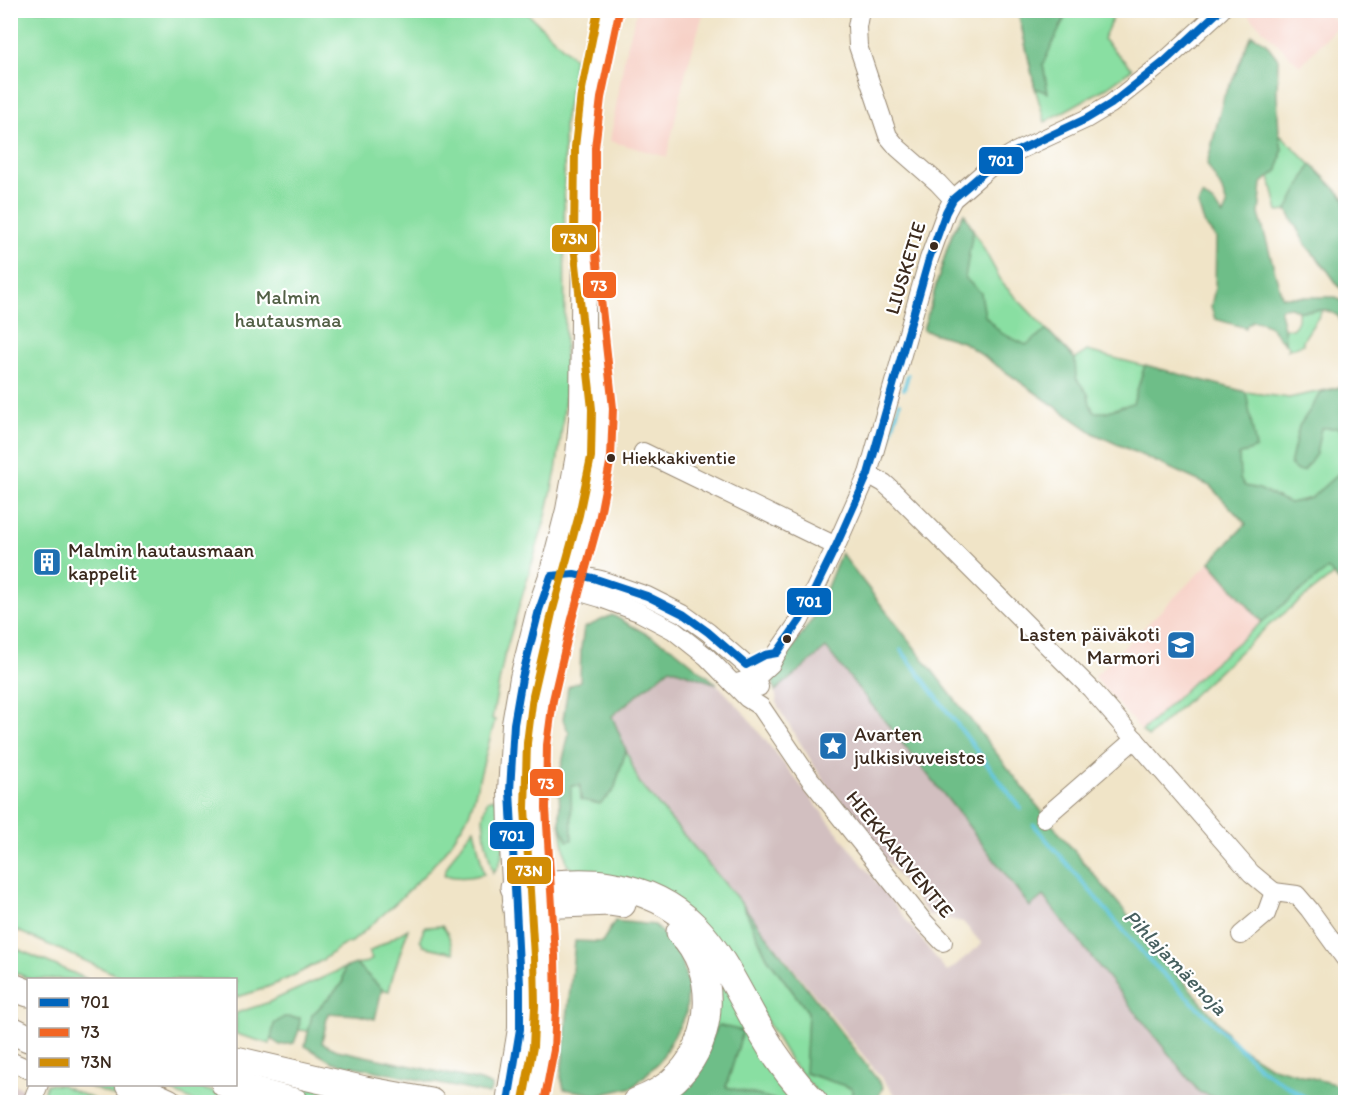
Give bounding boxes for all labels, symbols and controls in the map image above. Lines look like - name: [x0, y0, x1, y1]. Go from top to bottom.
- line badge: 701: [978, 146, 1024, 175]
- text: 701: [987, 151, 1014, 170]
- street label: LIUSKETIE: [880, 219, 930, 317]
- line badge: 73N: [551, 224, 597, 253]
- text: 73N: [559, 229, 588, 248]
- unlabelled marker: [928, 240, 940, 252]
- line badge: 73: [582, 271, 617, 299]
- text: 73: [590, 276, 608, 295]
- park label: Malmin hautausmaa: [234, 285, 342, 332]
- place label: Hiekkakiventie: [622, 447, 736, 469]
- marker: Hiekkakiventie: [605, 452, 617, 464]
- place label: Malmin hautausmaan kappelit: [68, 538, 255, 585]
- building icon: Malmin hautausmaan kappelit: [31, 546, 63, 578]
- line badge: 701: [786, 587, 832, 616]
- text: 701: [795, 592, 822, 611]
- place label: Lasten päiväkoti Marmori: [1019, 622, 1160, 669]
- school or university icon: Lasten päiväkoti Marmori: [1165, 629, 1197, 661]
- unlabelled marker: [781, 633, 793, 645]
- place label: Avarten julkisivuveistos: [853, 722, 985, 769]
- place icon: Avarten julkisivuveistos: [817, 730, 849, 762]
- line badge: 73: [529, 768, 564, 797]
- text: 73: [537, 774, 555, 793]
- street label: HIEKKAKIVENTIE: [841, 785, 959, 923]
- line badge: 701: [489, 821, 535, 850]
- text: 701: [498, 826, 525, 845]
- line badge: 73N: [506, 856, 552, 885]
- text: 73N: [514, 861, 543, 880]
- water label: Pihlajamäenoja: [1119, 904, 1233, 1020]
- legend: [27, 978, 237, 1086]
- text: 701: [81, 991, 109, 1013]
- text: 73: [81, 1021, 100, 1043]
- text: 73N: [81, 1051, 112, 1073]

